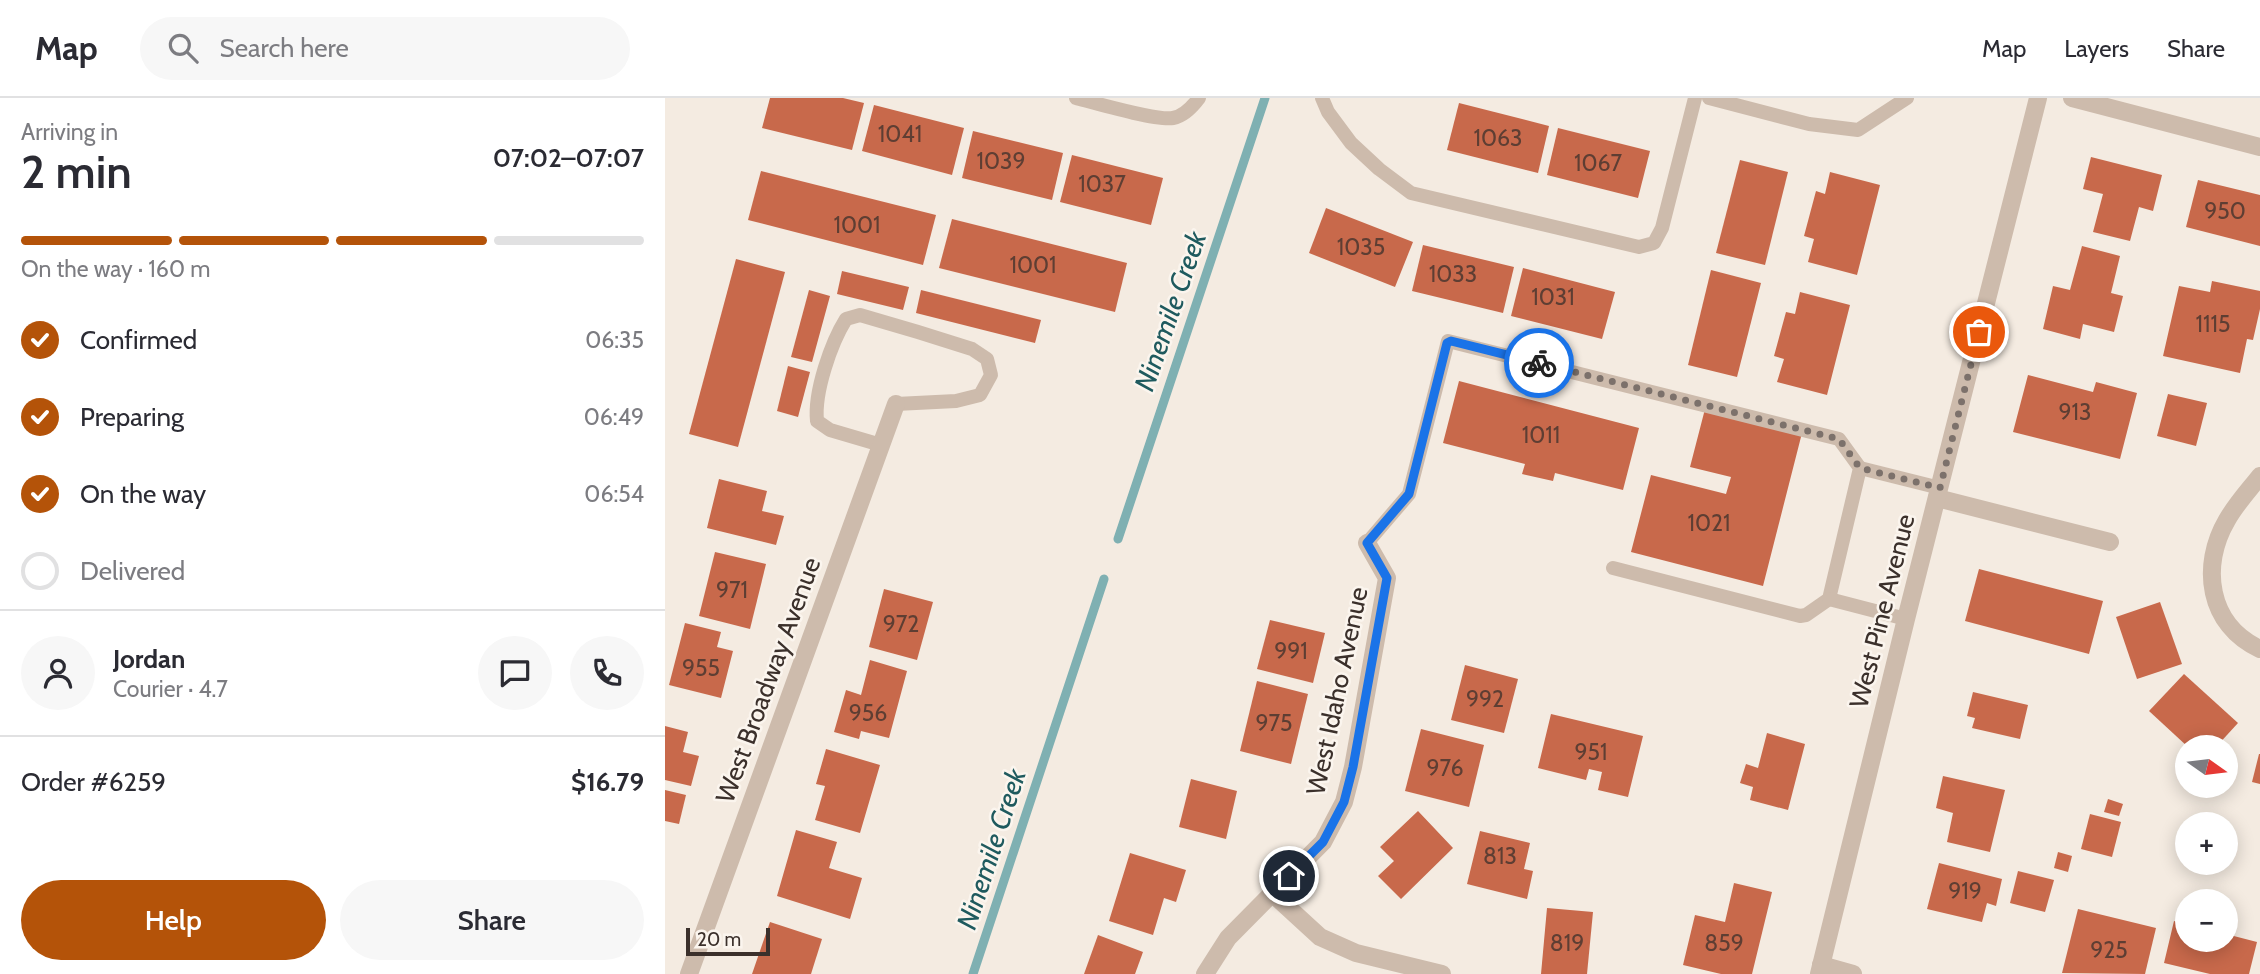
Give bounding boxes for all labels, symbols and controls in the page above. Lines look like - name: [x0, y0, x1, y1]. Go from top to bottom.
- search box: [140, 17, 630, 80]
- text: Map: [35, 28, 98, 68]
- icon: search: [164, 29, 202, 67]
- text: Search here: [220, 32, 349, 64]
- text: Map: [1982, 34, 2026, 63]
- text: Layers: [2064, 34, 2129, 63]
- text: Share: [2167, 34, 2225, 63]
- text: Arriving in: [21, 118, 118, 146]
- house number: 1041: [878, 120, 922, 148]
- house number: 1063: [1473, 124, 1523, 152]
- text: 07:02–07:07: [493, 142, 644, 174]
- text: 2 min: [21, 144, 132, 200]
- house number: 1039: [976, 147, 1026, 175]
- house number: 1067: [1574, 149, 1622, 177]
- house number: 1037: [1078, 170, 1126, 198]
- house number: 950: [2204, 197, 2246, 225]
- house number: 1001: [833, 211, 881, 239]
- water label: Ninemile Creek: [1127, 226, 1213, 395]
- house number: 1035: [1337, 233, 1385, 261]
- house number: 1001: [1009, 251, 1057, 279]
- text: On the way · 160 m: [21, 255, 210, 283]
- house number: 1033: [1429, 260, 1477, 288]
- house number: 1031: [1531, 283, 1575, 311]
- pin: [1949, 302, 2009, 362]
- house number: 1115: [2196, 310, 2230, 338]
- icon: bag: [1960, 313, 1998, 351]
- icon: check: [21, 321, 59, 359]
- text: Confirmed: [80, 324, 197, 356]
- text: 06:35: [585, 326, 644, 354]
- courier: [1504, 328, 1574, 398]
- icon: bike: [1520, 344, 1558, 382]
- icon: check: [21, 398, 59, 436]
- house number: 913: [2058, 398, 2092, 426]
- text: Preparing: [80, 401, 184, 433]
- text: 06:49: [584, 403, 644, 431]
- house number: 1011: [1522, 421, 1560, 449]
- icon: check: [21, 475, 59, 513]
- text: On the way: [80, 478, 206, 510]
- text: 06:54: [584, 480, 644, 508]
- house number: 1021: [1687, 509, 1731, 537]
- street label: West Pine Avenue: [1842, 511, 1922, 711]
- street label: West Broadway Avenue: [709, 553, 827, 807]
- text: Delivered: [80, 555, 185, 587]
- house number: 971: [716, 576, 748, 604]
- street label: West Idaho Avenue: [1299, 584, 1375, 798]
- house number: 972: [883, 610, 919, 638]
- button: person: [21, 636, 95, 710]
- button: chat: [478, 636, 552, 710]
- button: phone: [570, 636, 644, 710]
- house number: 991: [1274, 637, 1308, 665]
- text: Jordan: [113, 643, 185, 675]
- house number: 955: [682, 654, 720, 682]
- text: Courier · 4.7: [113, 675, 228, 703]
- house number: 992: [1466, 685, 1504, 713]
- house number: 956: [849, 699, 887, 727]
- house number: 975: [1255, 709, 1293, 737]
- north arrow: [2175, 735, 2238, 798]
- map controls: [2175, 735, 2238, 952]
- house number: 951: [1574, 738, 1608, 766]
- house number: 976: [1426, 754, 1464, 782]
- water label: Ninemile Creek: [949, 764, 1033, 933]
- text: Order #6259: [21, 766, 166, 798]
- text: $16.79: [571, 766, 644, 798]
- button: +: [2175, 812, 2238, 875]
- house number: 813: [1483, 842, 1517, 870]
- pin: [1259, 846, 1319, 906]
- icon: home: [1270, 857, 1308, 895]
- house number: 919: [1948, 877, 1982, 905]
- button: Help: [21, 880, 326, 960]
- button: Share: [340, 880, 644, 960]
- button: −: [2175, 889, 2238, 952]
- scale bar: [686, 925, 770, 957]
- text: 20 m: [697, 928, 741, 951]
- house number: 819: [1550, 929, 1584, 957]
- house number: 859: [1704, 929, 1744, 957]
- house number: 925: [2090, 936, 2128, 964]

